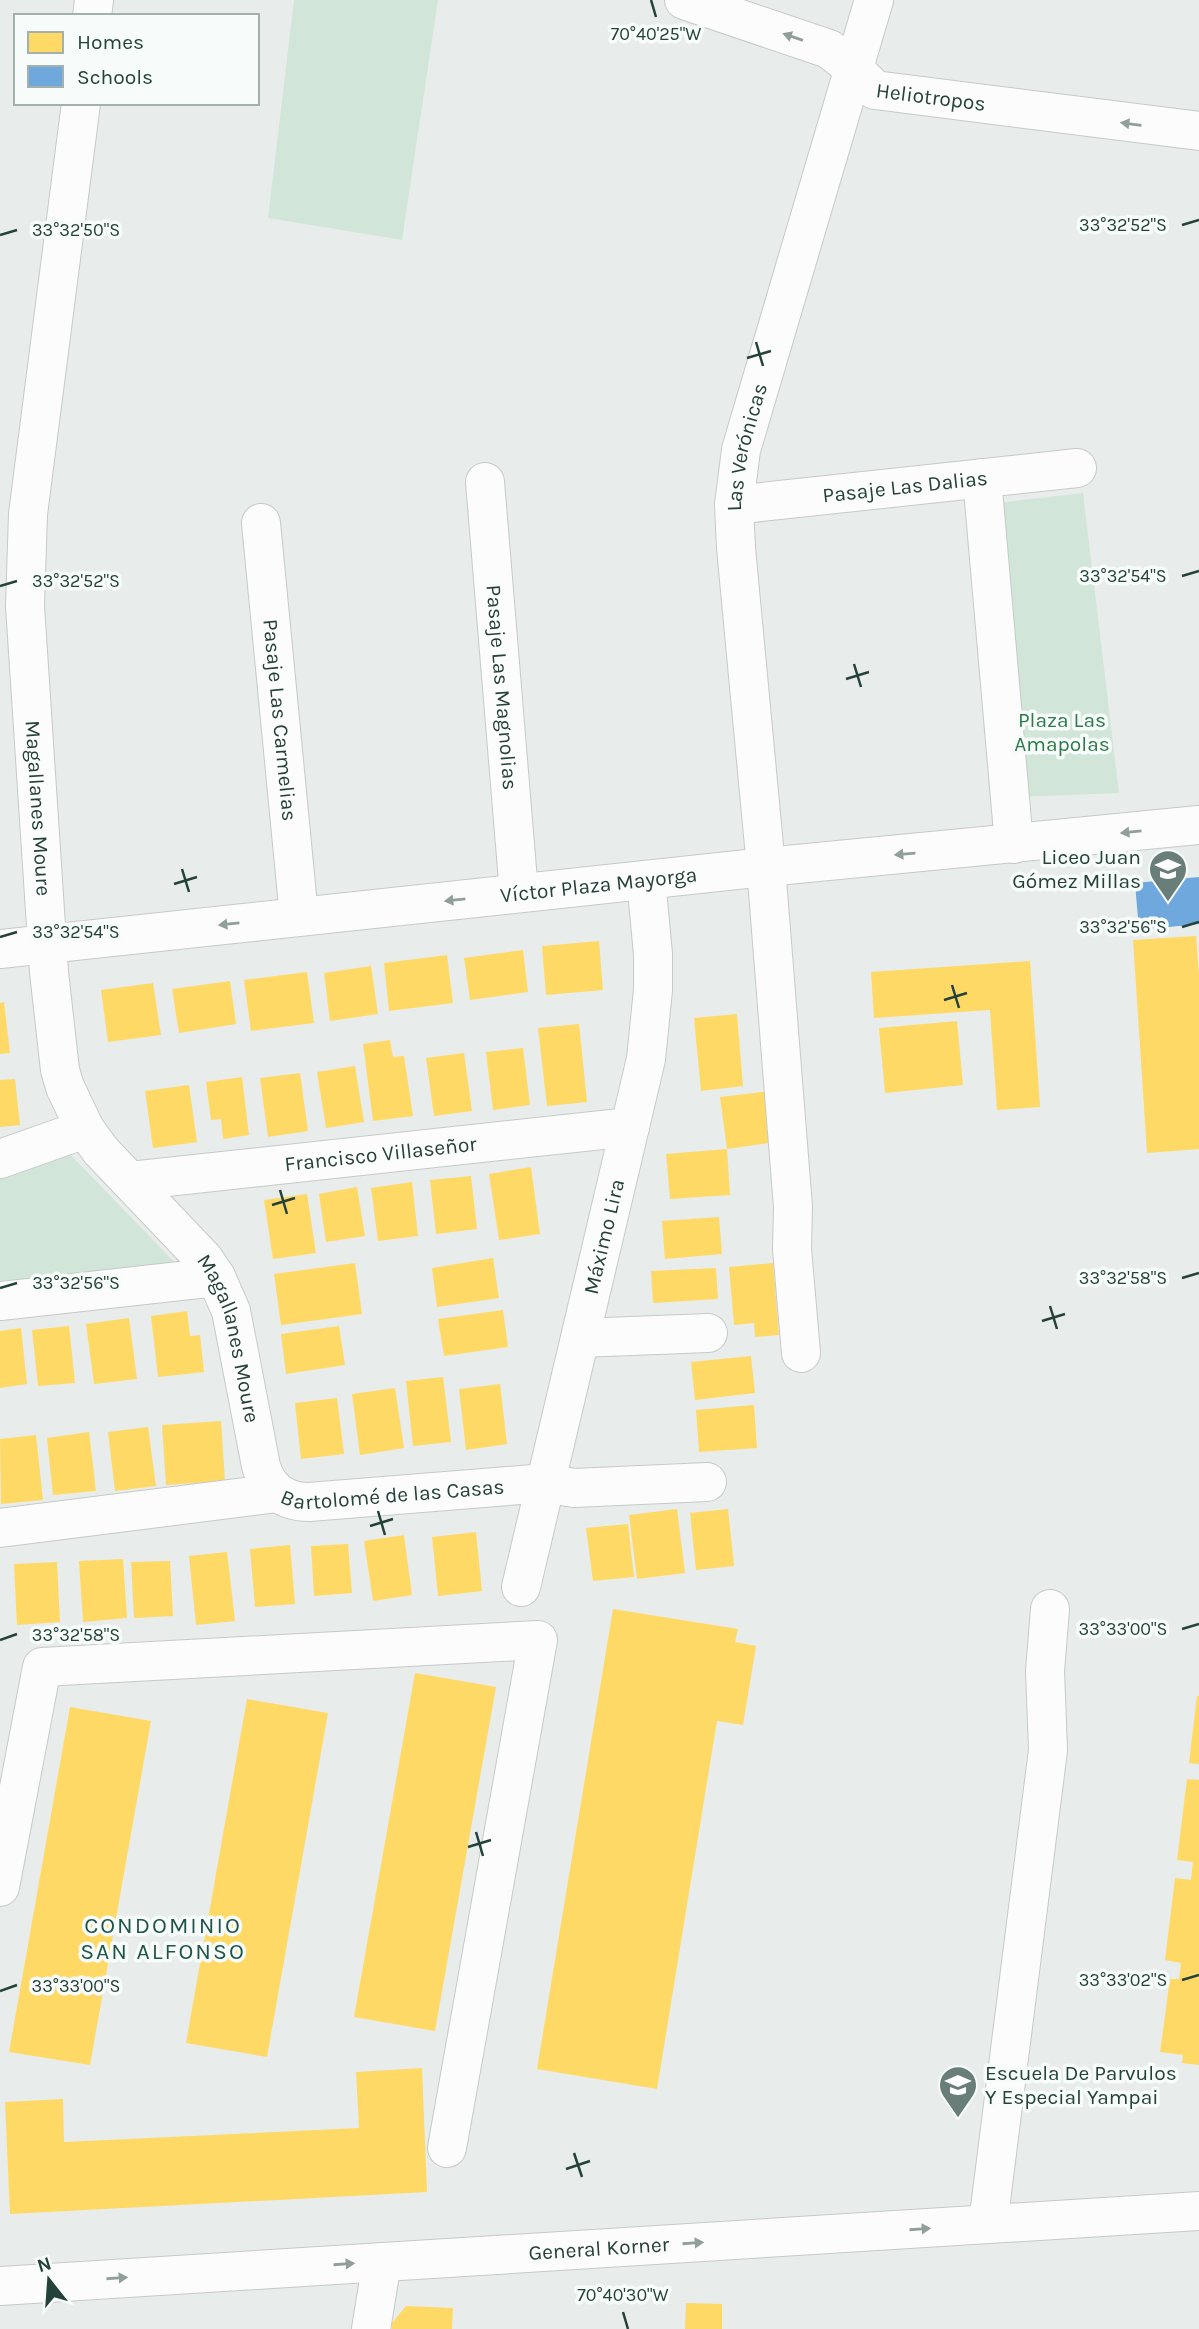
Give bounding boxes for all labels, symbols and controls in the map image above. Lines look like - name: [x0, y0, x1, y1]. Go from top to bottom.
- legend: [14, 14, 259, 105]
- text: 70°40'25"W: [611, 23, 701, 45]
- text: Homes: [77, 30, 144, 54]
- one-way arrow: [782, 31, 803, 42]
- text: Schools: [77, 65, 153, 89]
- street label: Heliotropos: [875, 78, 987, 116]
- one-way arrow: [1120, 118, 1142, 129]
- text: 33°32'52"S: [1079, 214, 1167, 236]
- text: 33°32'50"S: [32, 219, 120, 241]
- street label: Las Verónicas: [722, 380, 772, 512]
- street label: Pasaje Las Dalias: [821, 466, 989, 507]
- text: 33°32'54"S: [1079, 565, 1167, 587]
- text: 33°32'52"S: [32, 570, 120, 592]
- street label: Pasaje Las Magnolias: [482, 584, 522, 791]
- street label: Pasaje Las Carmelias: [258, 618, 302, 822]
- park label: Plaza Las Amapolas: [1014, 708, 1110, 756]
- street label: Magallanes Moure: [21, 719, 56, 897]
- one-way arrow: [1120, 826, 1142, 837]
- place label: Liceo Juan Gómez Millas: [1012, 845, 1141, 893]
- school or university icon: Liceo Juan Gómez Millas: [1147, 848, 1189, 903]
- one-way arrow: [894, 849, 916, 860]
- street label: Víctor Plaza Mayorga: [499, 862, 698, 907]
- one-way arrow: [444, 895, 466, 906]
- text: 33°32'56"S: [1079, 916, 1167, 938]
- one-way arrow: [217, 919, 239, 930]
- text: 33°32'54"S: [32, 921, 120, 943]
- street label: Francisco Villaseñor: [283, 1132, 478, 1176]
- street label: Máximo Lira: [579, 1177, 629, 1297]
- street label: Magallanes Moure: [192, 1249, 264, 1425]
- text: 33°32'58"S: [1079, 1267, 1167, 1289]
- text: 33°32'56"S: [32, 1272, 120, 1294]
- street label: Bartolomé de las Casas: [277, 1474, 505, 1514]
- text: 33°33'00"S: [1079, 1618, 1167, 1640]
- text: 33°32'58"S: [32, 1624, 120, 1646]
- district label: CONDOMINIO SAN ALFONSO: [80, 1912, 246, 1965]
- text: 33°33'02"S: [1079, 1969, 1167, 1991]
- text: 33°33'00"S: [32, 1975, 120, 1997]
- place label: Escuela De Parvulos Y Especial Yampai: [985, 2061, 1177, 2109]
- school or university icon: Escuela De Parvulos Y Especial Yampai: [937, 2064, 979, 2119]
- one-way arrow: [910, 2223, 932, 2234]
- street label: General Korner: [528, 2232, 670, 2265]
- one-way arrow: [683, 2237, 705, 2248]
- north arrow: [14, 2245, 84, 2315]
- text: N: [35, 2252, 54, 2277]
- one-way arrow: [333, 2258, 355, 2269]
- one-way arrow: [106, 2273, 128, 2284]
- text: 70°40'30"W: [577, 2284, 669, 2306]

